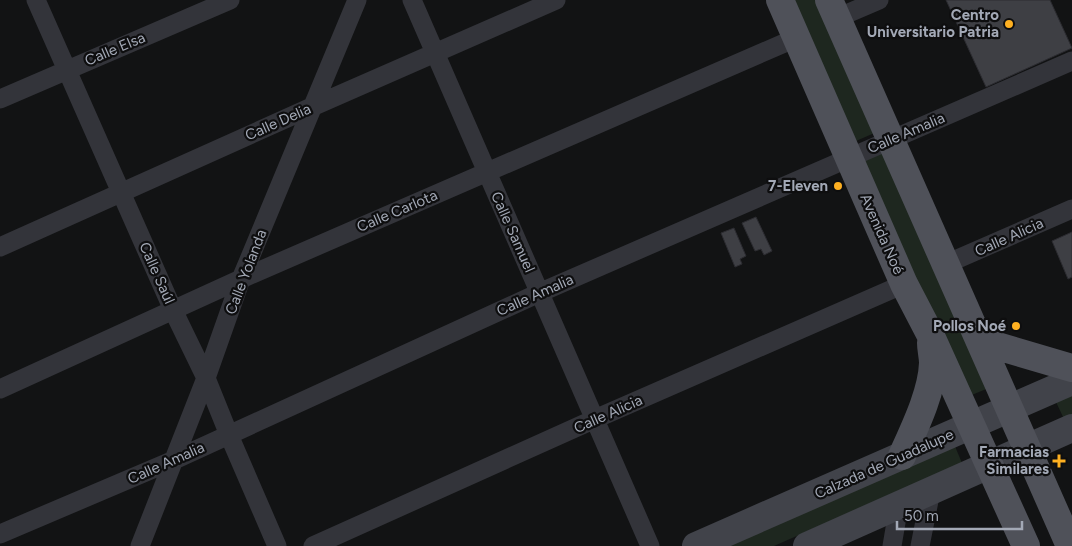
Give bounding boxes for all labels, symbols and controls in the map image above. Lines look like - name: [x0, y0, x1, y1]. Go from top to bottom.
- place label: Centro Universitario Patria: [867, 6, 999, 41]
- marker: Centro Universitario Patria: [1003, 18, 1015, 30]
- street label: Calle Elsa: [82, 28, 148, 70]
- street label: Calle Delia: [242, 100, 314, 144]
- street label: Calle Amalia: [865, 109, 947, 157]
- place label: 7-Eleven: [768, 177, 828, 195]
- marker: 7-Eleven: [832, 180, 844, 192]
- street label: Calle Carlota: [354, 186, 440, 236]
- street label: Calle Samuel: [487, 189, 539, 275]
- street label: Avenida Noé: [856, 191, 908, 277]
- street label: Calle Alicia: [972, 214, 1046, 260]
- street label: Calle Yolanda: [222, 227, 270, 317]
- street label: Calle Saúl: [135, 239, 179, 307]
- street label: Calle Amalia: [494, 270, 576, 320]
- place label: Pollos Noé: [933, 317, 1007, 335]
- marker: Pollos Noé: [1010, 320, 1022, 332]
- street label: Calle Alicia: [571, 391, 645, 437]
- street label: Calzada de Guadalupe: [812, 425, 956, 503]
- street label: Calle Amalia: [125, 438, 207, 488]
- place label: Farmacias Similares: [979, 443, 1049, 478]
- marker: Farmacias Similares: [1053, 455, 1065, 467]
- scale bar: [897, 498, 1022, 530]
- text: 50 m: [904, 507, 939, 525]

